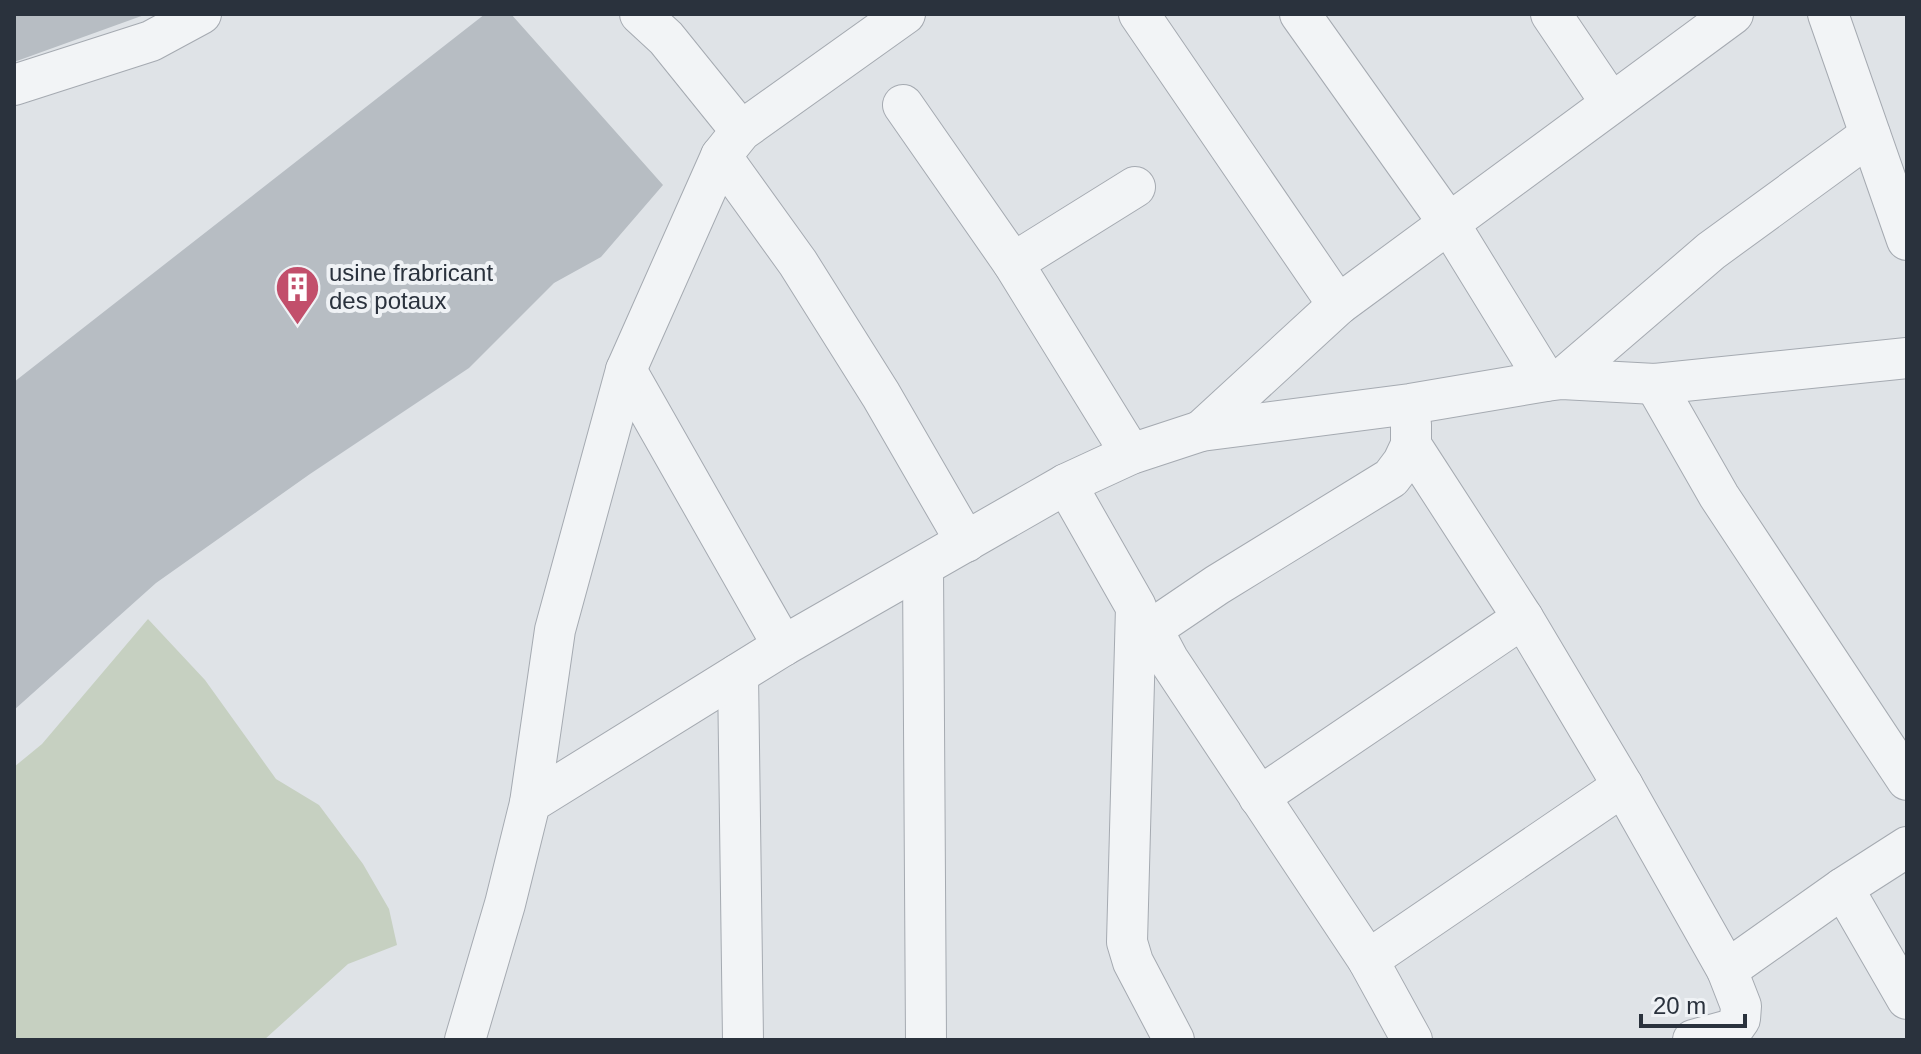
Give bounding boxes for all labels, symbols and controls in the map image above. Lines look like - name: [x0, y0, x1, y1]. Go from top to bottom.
- place label: usine frabricant des potaux: [329, 259, 493, 314]
- building icon: usine frabricant des potaux: [274, 263, 322, 326]
- scale bar: [1641, 978, 1745, 1028]
- text: 20 m: [1653, 992, 1706, 1019]

